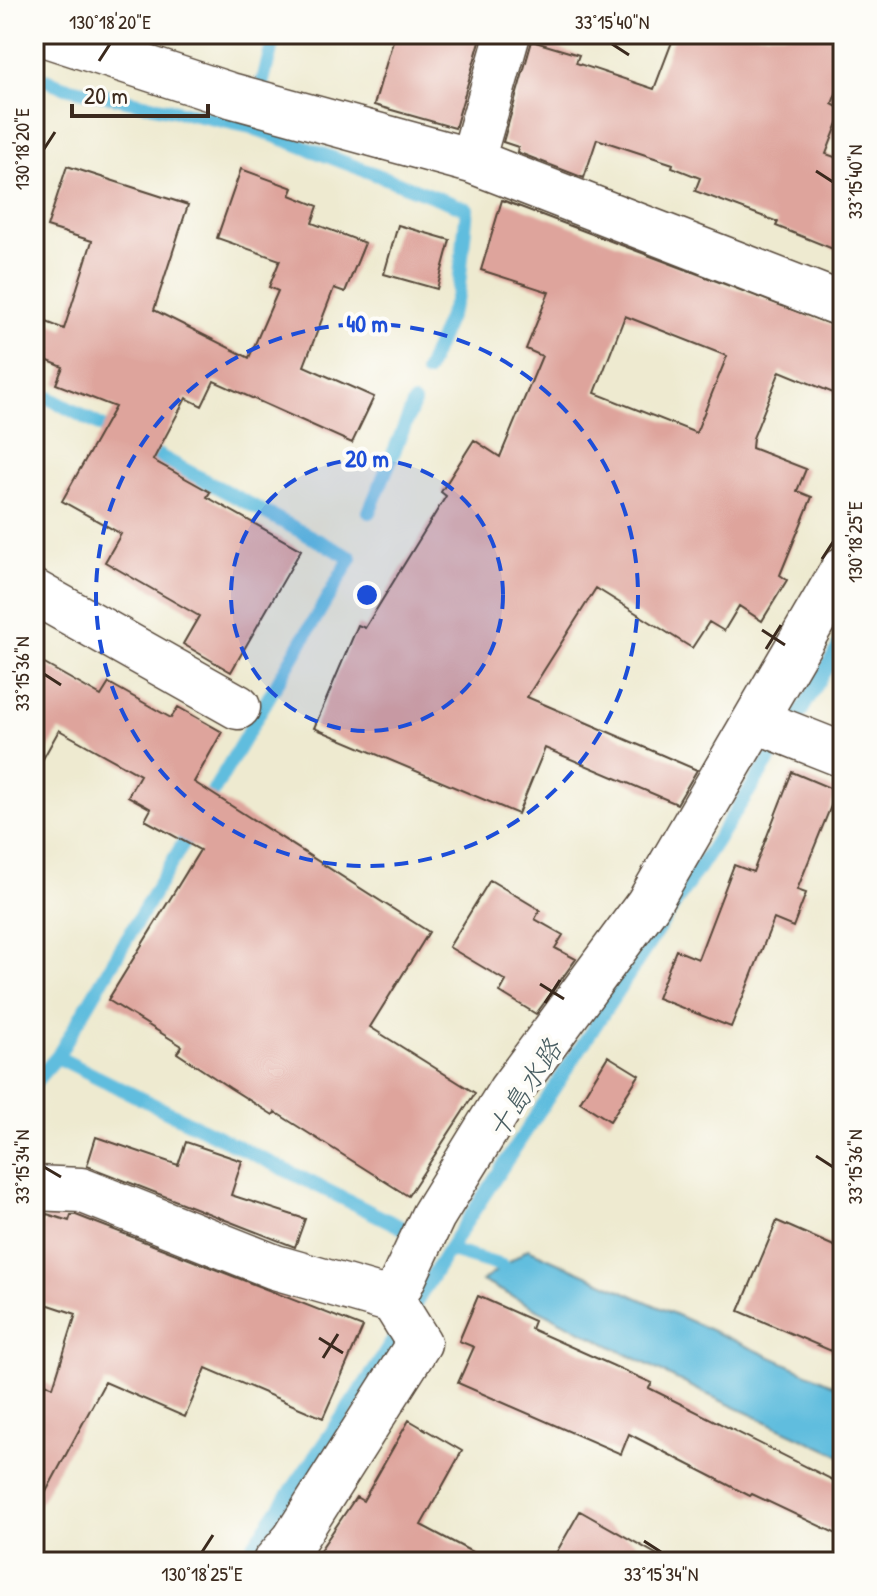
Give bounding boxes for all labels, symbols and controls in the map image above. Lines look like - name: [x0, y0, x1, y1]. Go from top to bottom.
- text: 130°18'20"E: [69, 8, 151, 35]
- text: 33°15'40"N: [575, 8, 649, 35]
- scale bar: [72, 68, 208, 118]
- text: 20 m: [84, 79, 128, 111]
- text: 130°18'20"E: [8, 108, 35, 190]
- text: 33°15'40"N: [841, 145, 868, 219]
- text: 40 m: [346, 307, 388, 339]
- text: 20 m: [345, 442, 389, 474]
- text: 130°18'25"E: [841, 501, 868, 583]
- centre of rings: [353, 581, 381, 609]
- text: 33°15'36"N: [8, 636, 35, 712]
- water label: 十島水路: [478, 1030, 572, 1146]
- text: 33°15'36"N: [841, 1129, 868, 1205]
- text: 33°15'34"N: [8, 1130, 35, 1204]
- text: 130°18'25"E: [161, 1560, 243, 1587]
- text: 33°15'34"N: [624, 1560, 698, 1587]

